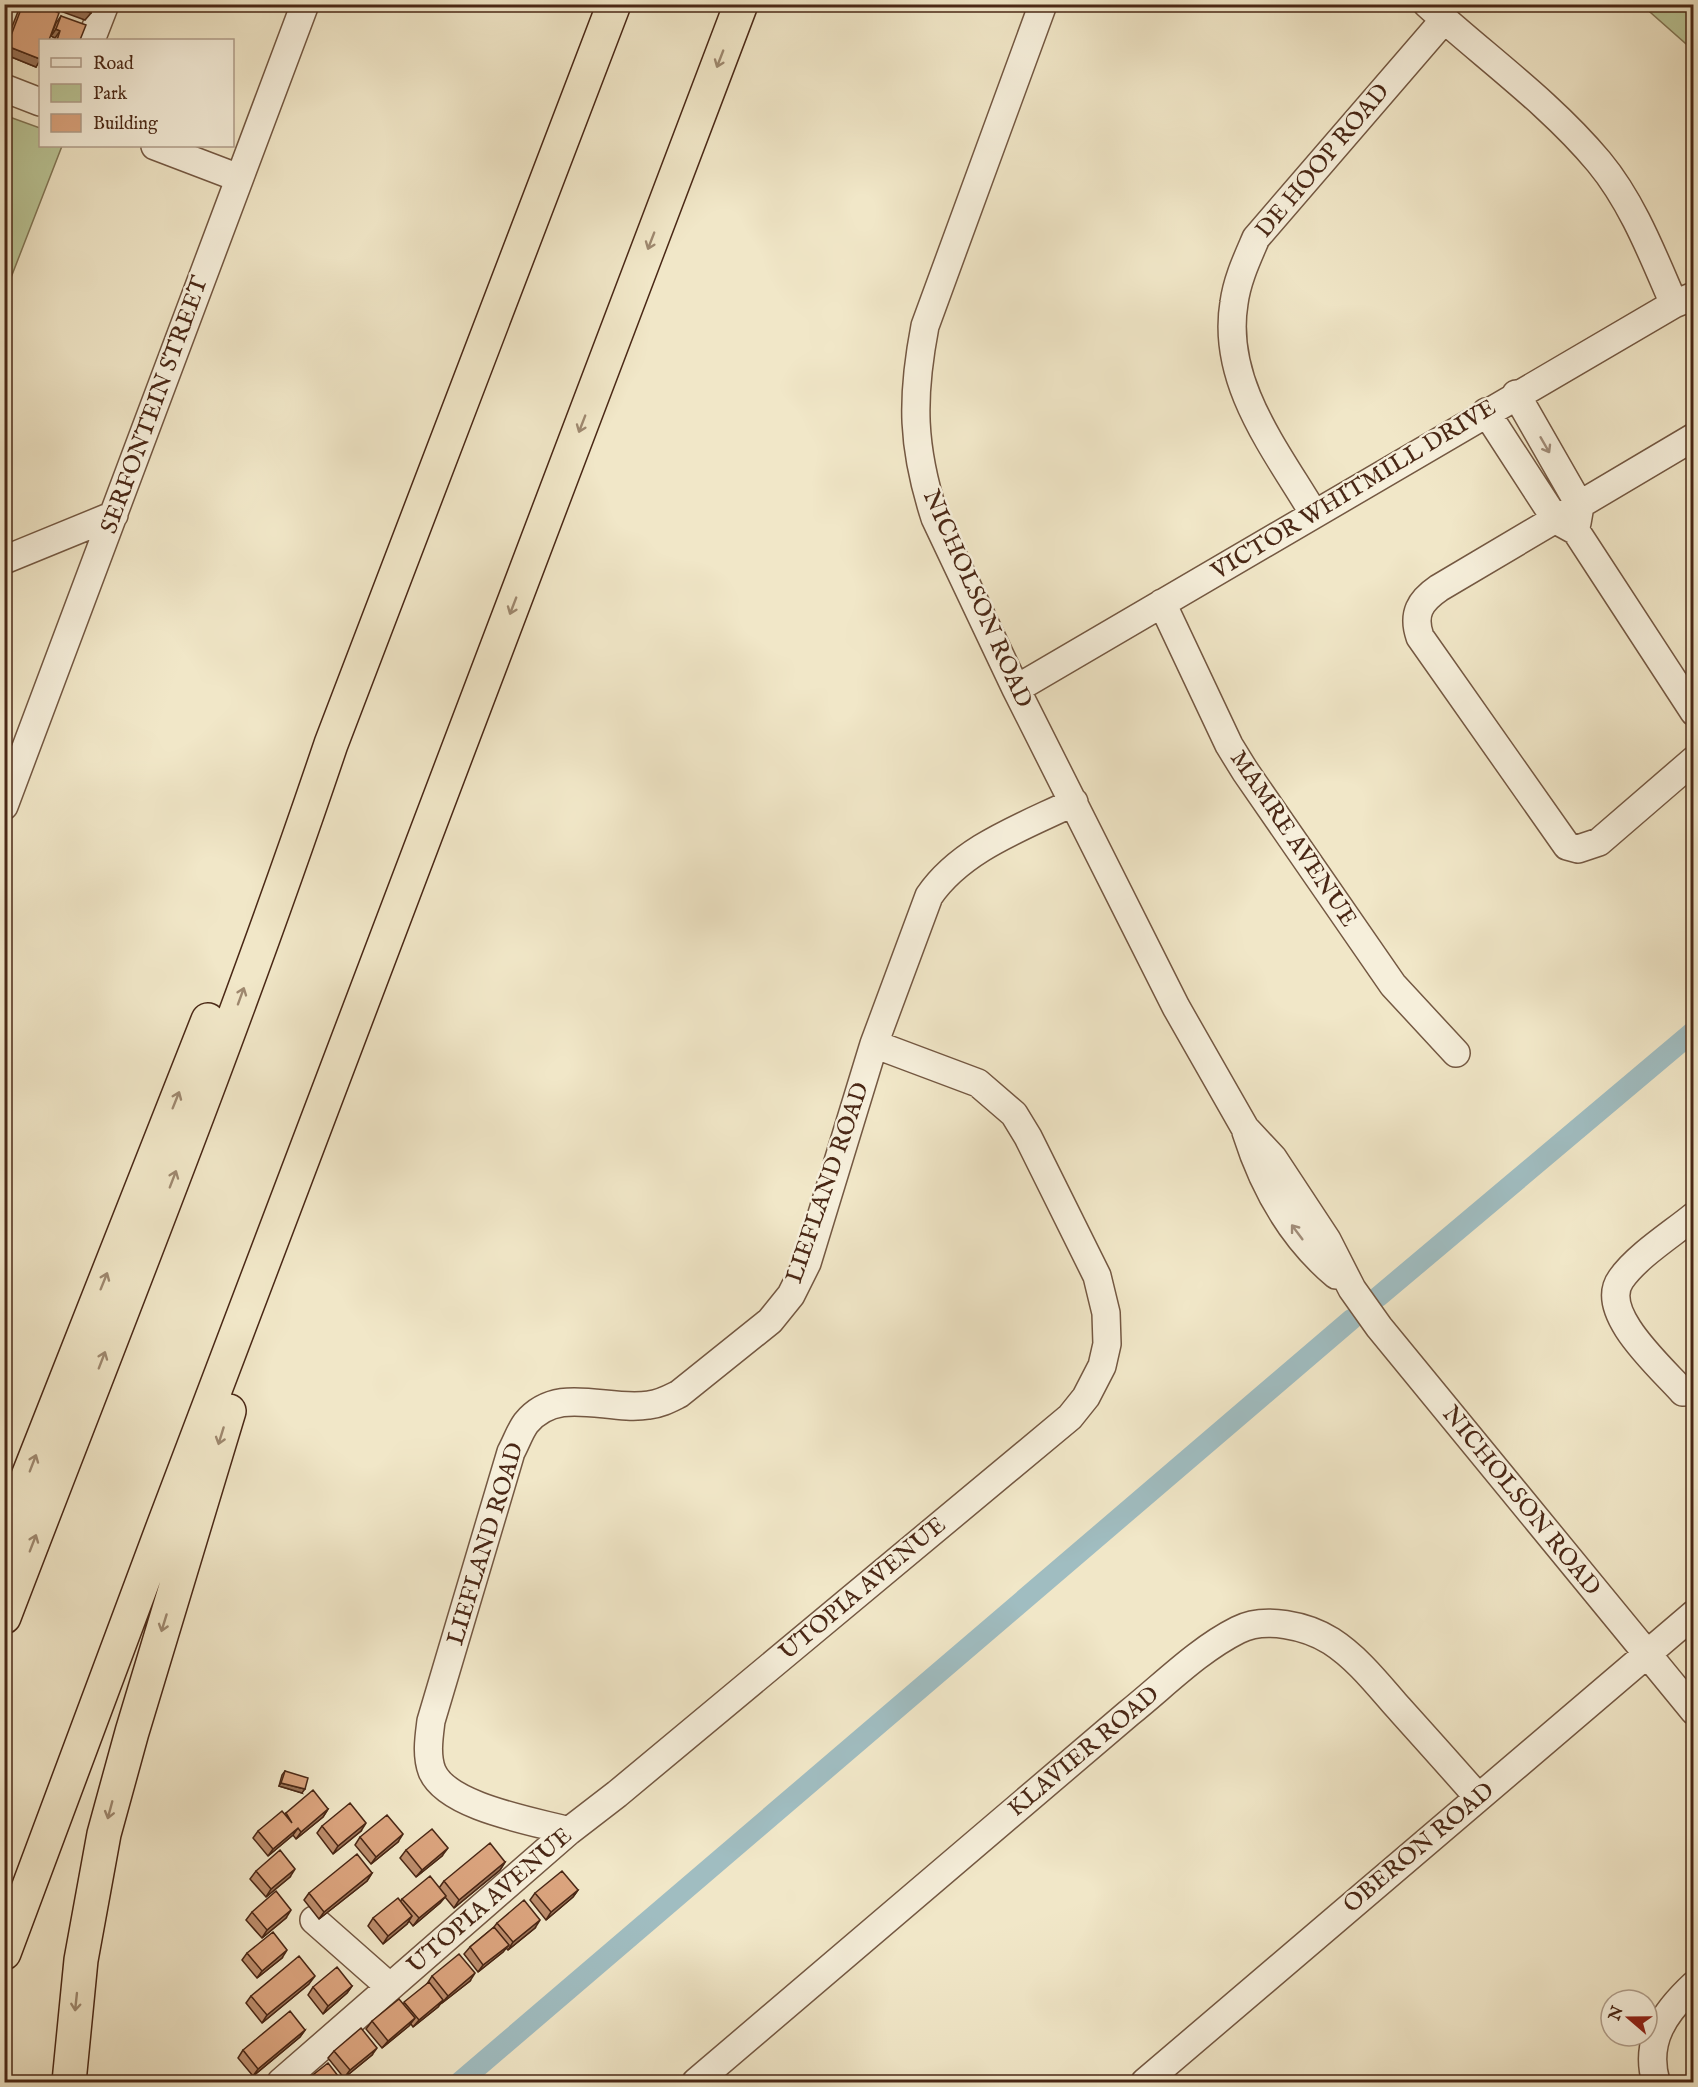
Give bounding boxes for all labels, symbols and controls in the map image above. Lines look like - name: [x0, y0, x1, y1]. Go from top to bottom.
- legend: [39, 39, 234, 147]
- one-way arrow: [714, 49, 725, 68]
- text: Road: [93, 53, 134, 76]
- street label: DE HOOP ROAD: [1249, 77, 1397, 245]
- text: Park: [93, 83, 128, 106]
- text: Building: [93, 113, 158, 136]
- one-way arrow: [645, 232, 656, 250]
- street label: SERFONTEIN STREET: [94, 272, 216, 538]
- street label: VICTOR WHITMILL DRIVE: [1205, 393, 1502, 588]
- one-way arrow: [576, 414, 587, 433]
- one-way arrow: [1539, 436, 1551, 453]
- street label: NICHOLSON ROAD: [915, 485, 1039, 713]
- one-way arrow: [506, 596, 517, 615]
- street label: MAMRE AVENUE: [1222, 745, 1364, 933]
- one-way arrow: [236, 987, 247, 1006]
- street label: LIEFLAND ROAD: [779, 1078, 877, 1288]
- one-way arrow: [171, 1091, 182, 1110]
- one-way arrow: [168, 1170, 179, 1188]
- one-way arrow: [1290, 1224, 1303, 1240]
- one-way arrow: [99, 1272, 110, 1291]
- one-way arrow: [97, 1352, 108, 1370]
- street label: NICHOLSON ROAD: [1435, 1400, 1607, 1602]
- one-way arrow: [215, 1426, 226, 1445]
- street label: LIEFLAND ROAD: [440, 1439, 532, 1649]
- one-way arrow: [28, 1454, 39, 1473]
- street label: UTOPIA AVENUE: [773, 1510, 953, 1668]
- one-way arrow: [28, 1534, 39, 1552]
- one-way arrow: [158, 1613, 169, 1632]
- street label: KLAVIER ROAD: [1002, 1680, 1166, 1824]
- street label: OBERON ROAD: [1337, 1776, 1501, 1920]
- one-way arrow: [104, 1800, 116, 1819]
- street label: UTOPIA AVENUE: [401, 1821, 579, 1981]
- north arrow: [1599, 1988, 1659, 2048]
- one-way arrow: [71, 1992, 82, 2011]
- text: N: [1605, 2003, 1629, 2024]

